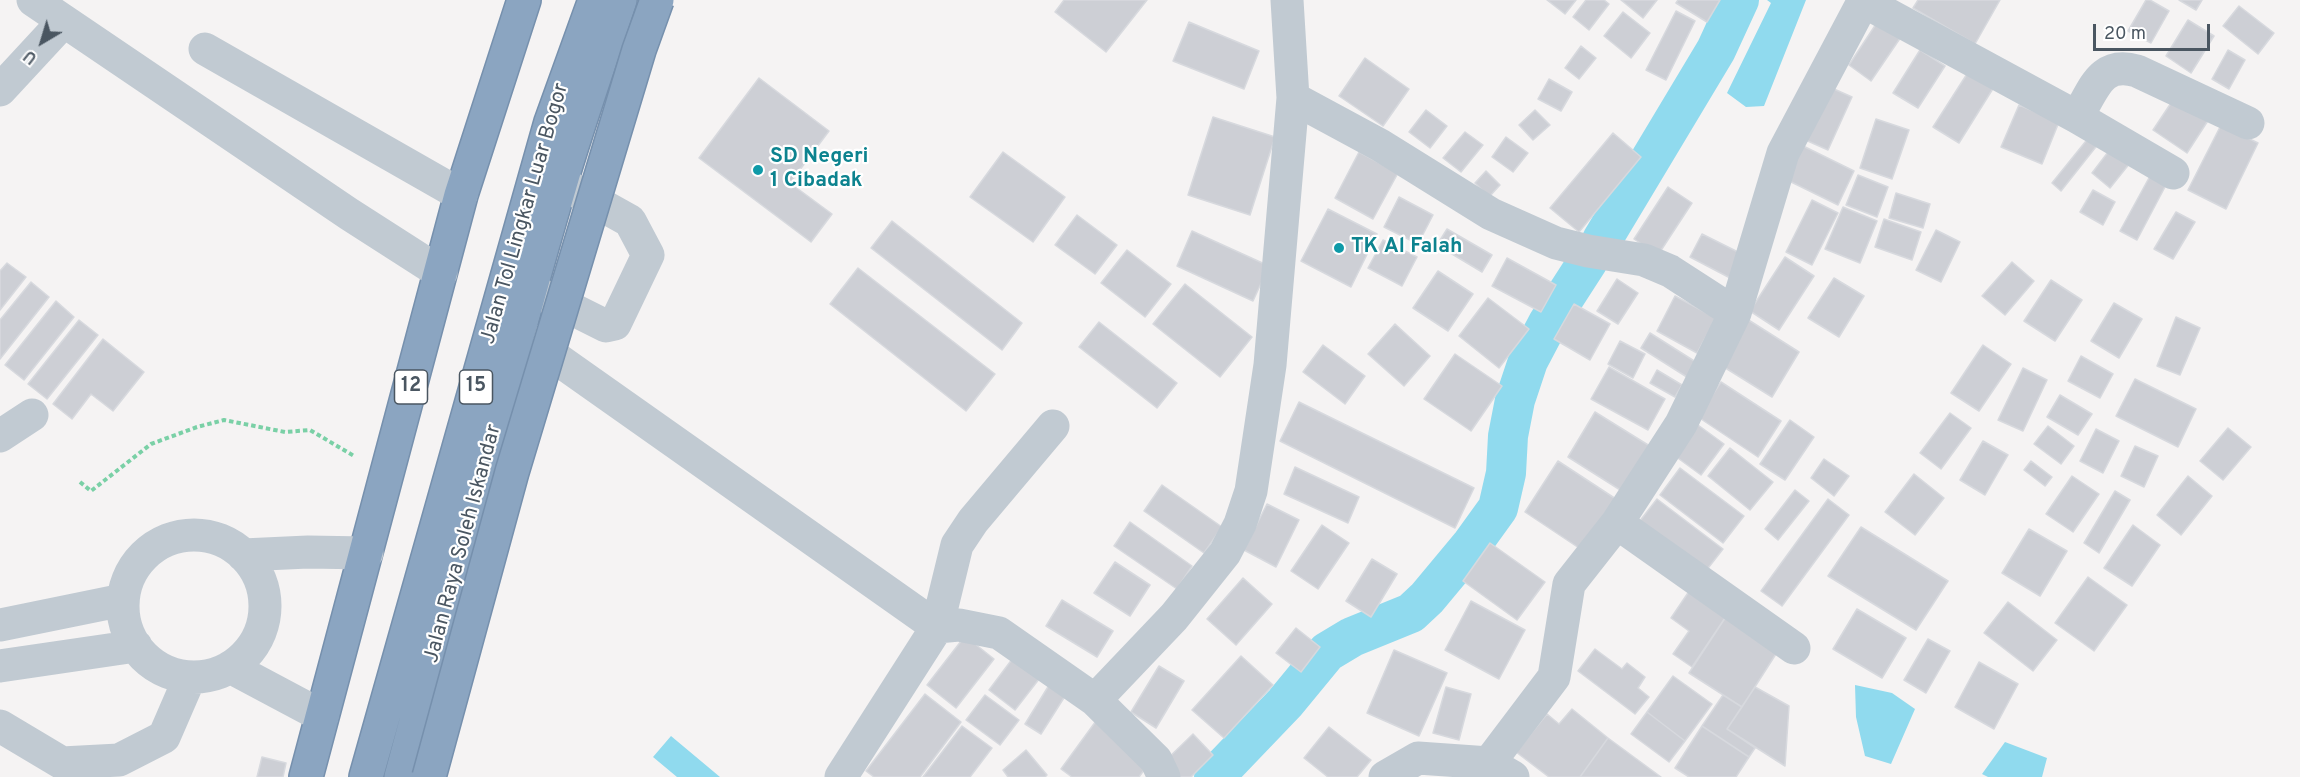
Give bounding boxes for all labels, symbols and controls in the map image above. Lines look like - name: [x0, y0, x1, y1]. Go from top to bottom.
- north arrow: [12, 12, 72, 72]
- scale bar: [2096, 12, 2213, 50]
- text: 20 m: [2104, 23, 2146, 46]
- text: U: [20, 45, 42, 68]
- street label: Jalan Tol Lingkar Luar Bogor: [477, 81, 575, 347]
- place label: SD Negeri 1 Cibadak: [770, 145, 868, 195]
- marker: SD Negeri 1 Cibadak: [751, 163, 765, 177]
- place label: TK Al Falah: [1351, 235, 1462, 261]
- marker: TK Al Falah: [1332, 241, 1346, 255]
- road number: 12: [394, 370, 428, 404]
- road number: 15: [460, 370, 492, 404]
- street label: Jalan Raya Soleh Iskandar: [420, 422, 508, 666]

